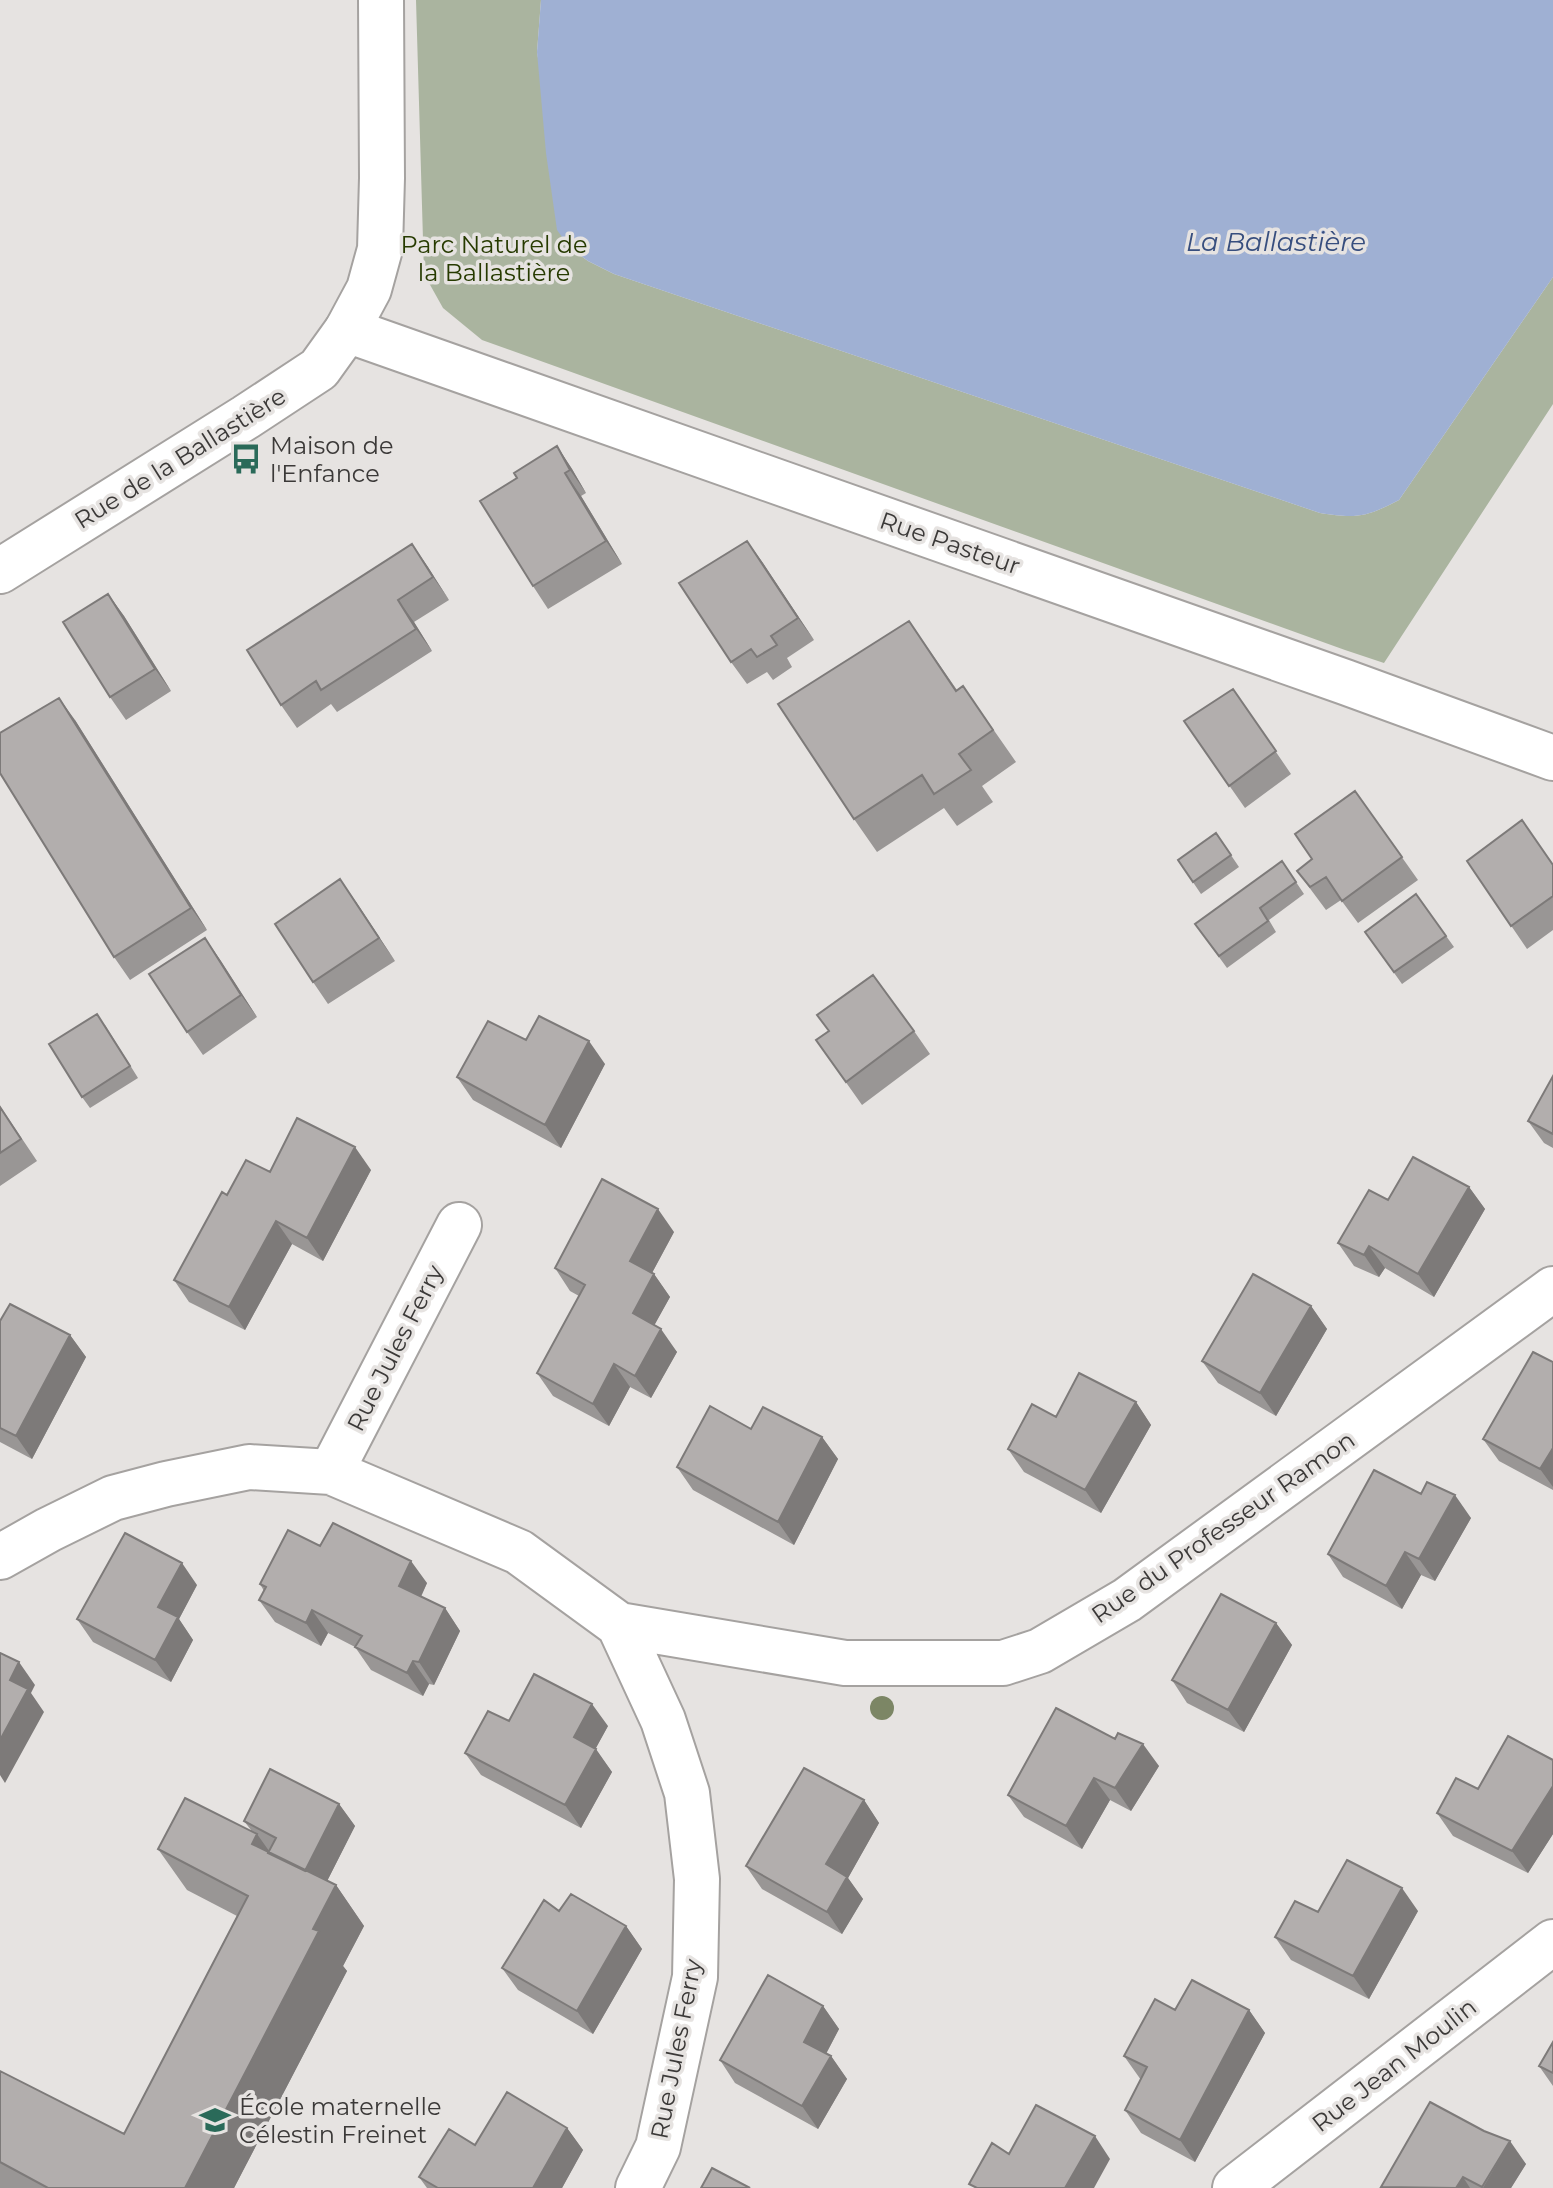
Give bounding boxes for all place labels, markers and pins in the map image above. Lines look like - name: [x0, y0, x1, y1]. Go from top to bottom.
- place label: Maison de l'Enfance: [270, 431, 394, 488]
- bus stop icon: Maison de l'Enfance: [229, 442, 263, 476]
- place label: École maternelle Célestin Freinet: [239, 2092, 441, 2149]
- school or university icon: École maternelle Célestin Freinet: [198, 2103, 232, 2137]

